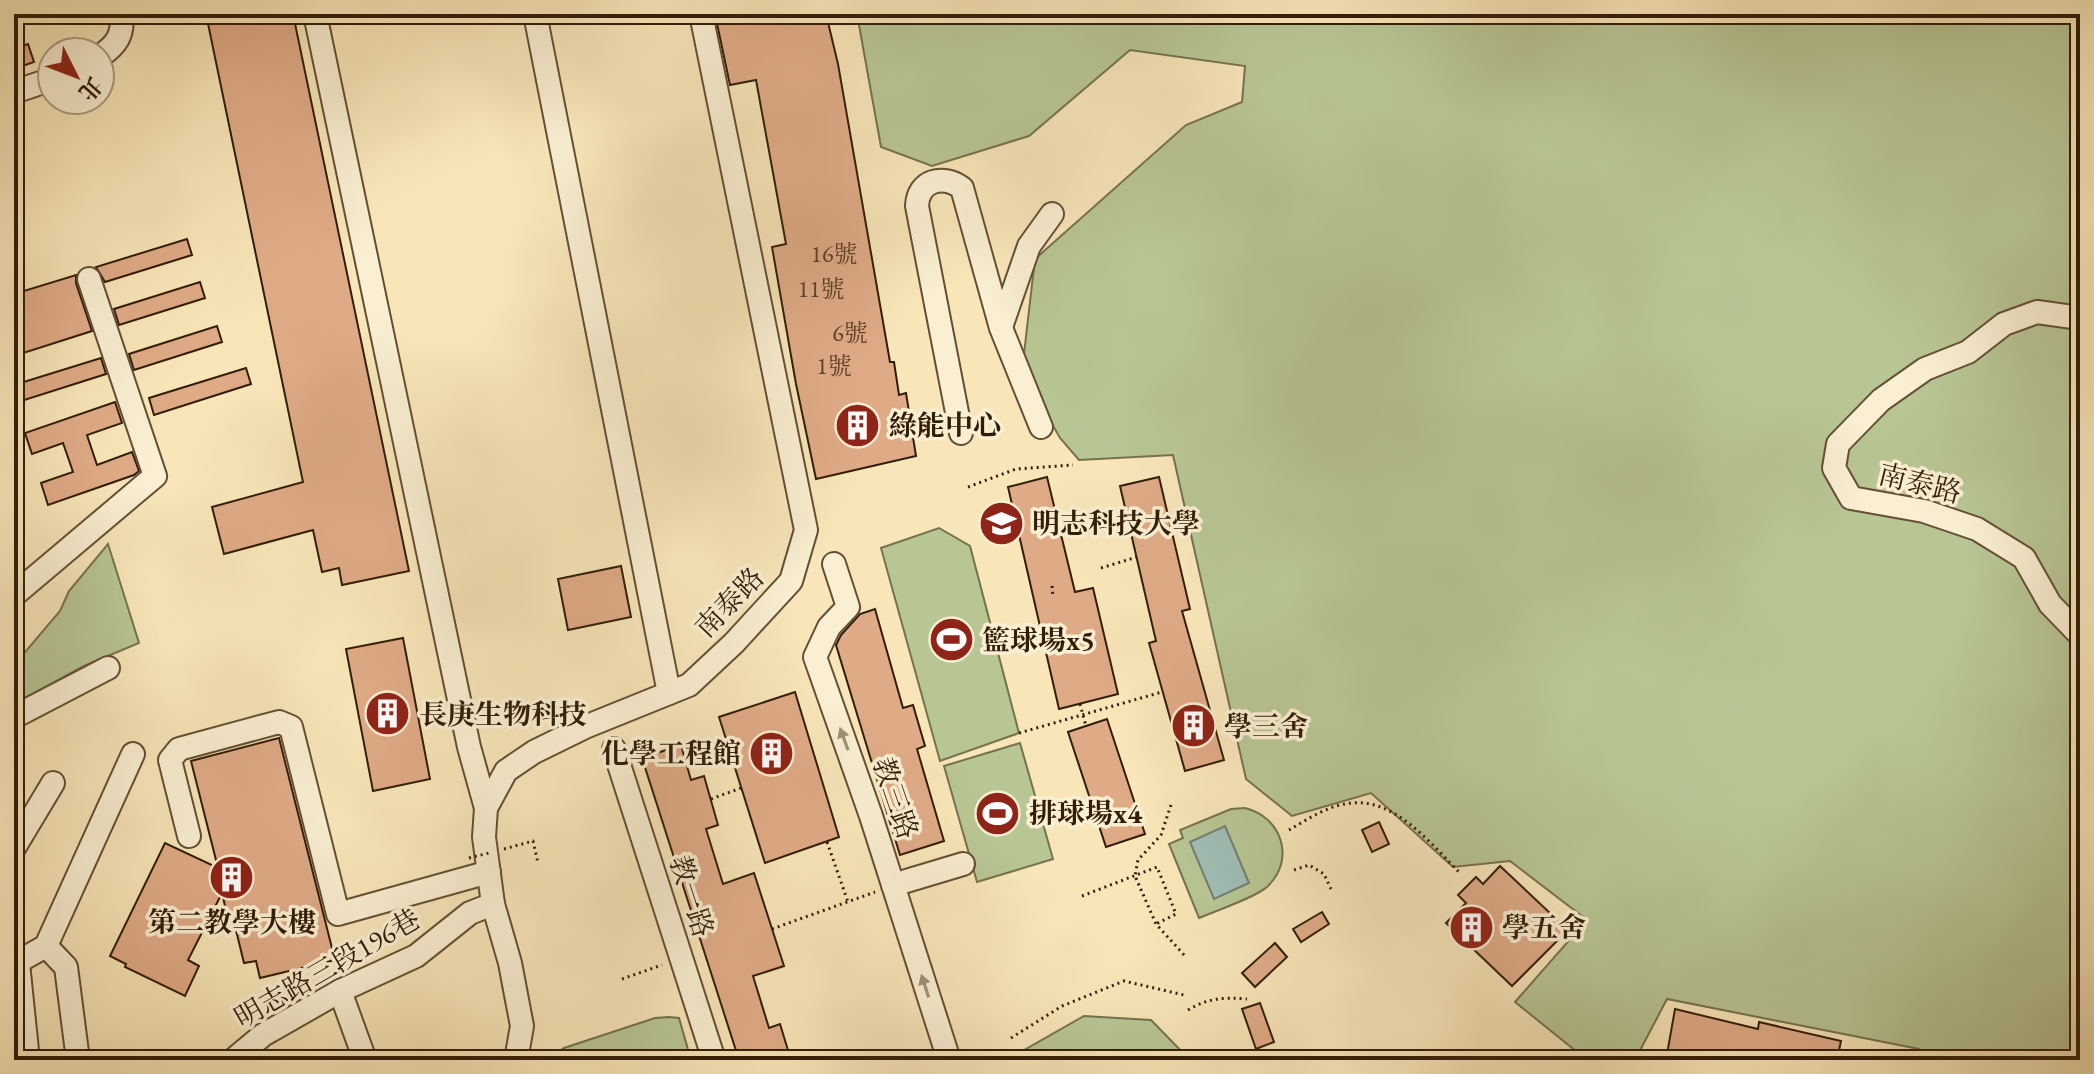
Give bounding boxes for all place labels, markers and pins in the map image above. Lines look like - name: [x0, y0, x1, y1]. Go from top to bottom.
- building icon: 綠能中心: [834, 401, 882, 449]
- place label: 綠能中心: [889, 407, 1001, 443]
- school or university icon: 明志科技大學: [977, 499, 1025, 547]
- place label: 明志科技大學: [1032, 505, 1200, 541]
- sports icon: 籃球場x5: [927, 616, 975, 664]
- place label: 籃球場x5: [982, 622, 1095, 658]
- building icon: 長庚生物科技: [364, 690, 412, 738]
- place label: 長庚生物科技: [419, 696, 587, 732]
- building icon: 學三舍: [1169, 702, 1217, 750]
- place label: 學三舍: [1224, 708, 1308, 744]
- building icon: 化學工程館: [748, 729, 796, 777]
- place label: 化學工程館: [601, 735, 741, 771]
- sports icon: 排球場x4: [974, 789, 1022, 837]
- place label: 排球場x4: [1029, 795, 1143, 831]
- building icon: 第二教學大樓: [208, 854, 256, 902]
- building icon: 學五舍: [1447, 903, 1495, 951]
- place label: 第二教學大樓: [148, 904, 316, 940]
- place label: 學五舍: [1502, 909, 1586, 945]

